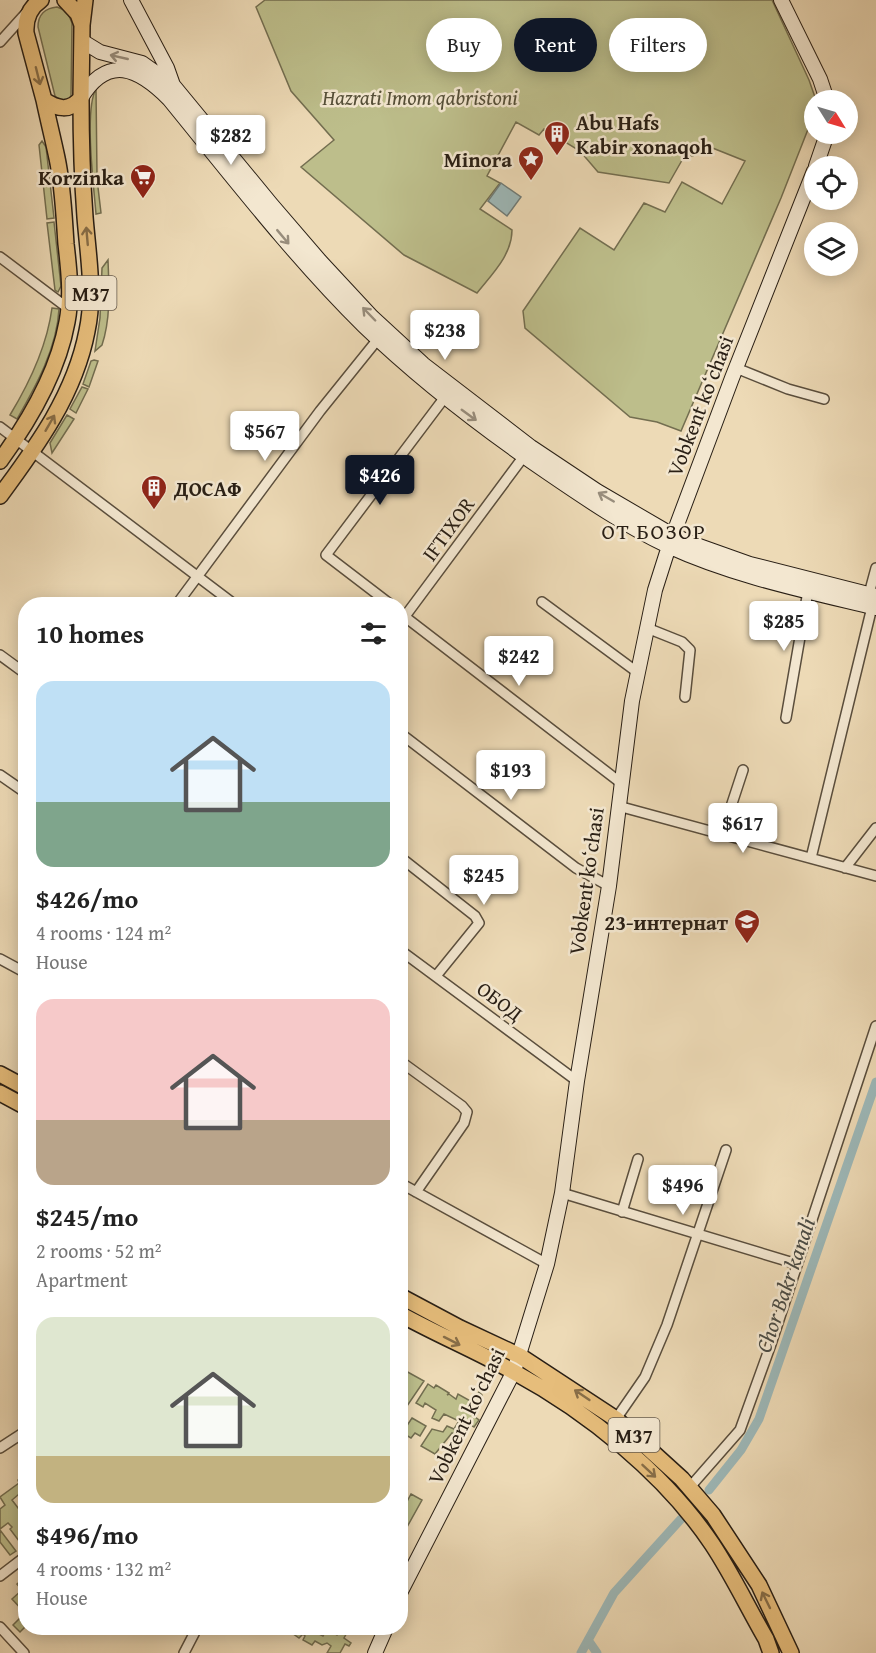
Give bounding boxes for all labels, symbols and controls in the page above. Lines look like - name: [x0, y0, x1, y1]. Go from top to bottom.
- chip: Buy: [426, 18, 502, 72]
- chip: Rent: [514, 18, 597, 72]
- chip: Filters: [609, 18, 707, 72]
- one-way arrow: [110, 51, 129, 62]
- one-way arrow: [33, 66, 44, 85]
- park label: Hazrati Imom qabristoni: [321, 82, 518, 113]
- north arrow: [804, 90, 858, 144]
- map controls: [804, 90, 858, 276]
- place label: Abu Hafs Kabir xonaqoh: [576, 107, 713, 162]
- pin: $282: [195, 115, 267, 166]
- building icon: Abu Hafs Kabir xonaqoh: [542, 119, 572, 157]
- text: $282: [210, 120, 252, 149]
- place label: Minora: [444, 144, 512, 175]
- place icon: Minora: [516, 144, 546, 182]
- button: locate: [804, 156, 858, 210]
- place label: Korzinka: [38, 162, 124, 193]
- supermarket icon: Korzinka: [128, 162, 158, 200]
- button: layers: [804, 222, 858, 276]
- one-way arrow: [81, 226, 92, 246]
- one-way arrow: [277, 229, 290, 245]
- road number: M37: [66, 276, 116, 310]
- one-way arrow: [362, 306, 376, 321]
- pin: $238: [409, 310, 481, 361]
- text: $238: [424, 315, 466, 344]
- street label: Vobkent koʻchasi: [659, 331, 741, 481]
- one-way arrow: [461, 408, 477, 421]
- pin: $567: [229, 411, 301, 462]
- one-way arrow: [45, 414, 57, 431]
- text: $567: [244, 416, 286, 445]
- pin: $426: [344, 455, 416, 506]
- text: $426: [359, 460, 401, 489]
- building icon: ДОСАФ: [139, 473, 169, 511]
- place label: ДОСАФ: [173, 473, 242, 504]
- street label: IFTIXOR: [414, 490, 482, 568]
- one-way arrow: [598, 490, 615, 502]
- district label: ОТ БОЗОР: [602, 515, 706, 547]
- pin: $285: [748, 601, 820, 652]
- text: $285: [763, 606, 805, 635]
- text: 10 homes: [36, 614, 144, 653]
- icon: filters: [357, 617, 390, 650]
- pin: $242: [483, 636, 555, 687]
- text: $242: [498, 641, 540, 670]
- icon: home: [159, 720, 267, 828]
- pin: $193: [475, 750, 547, 801]
- text: $193: [490, 755, 532, 784]
- pin: $617: [707, 803, 779, 854]
- street label: Vobkent koʻchasi: [560, 805, 612, 957]
- text: $617: [722, 808, 764, 837]
- pin: $245: [448, 855, 520, 906]
- text: $245: [463, 860, 505, 889]
- text: $426/mo: [36, 879, 138, 918]
- place label: 23-интернат: [604, 907, 729, 938]
- school or university icon: 23-интернат: [732, 907, 762, 945]
- text: 4 rooms · 124 m²: [36, 918, 171, 947]
- text: House: [36, 947, 88, 976]
- street label: ОБОД: [470, 973, 530, 1029]
- icon: home: [159, 1038, 267, 1146]
- pin: $496: [647, 1165, 719, 1216]
- text: $496: [662, 1170, 704, 1199]
- text: $245/mo: [36, 1197, 138, 1236]
- water label: Chor Bakr kanali: [747, 1213, 823, 1357]
- text: 2 rooms · 52 m²: [36, 1236, 162, 1265]
- text: Apartment: [36, 1265, 128, 1294]
- one-way arrow: [443, 1336, 461, 1348]
- street label: Vobkent koʻchasi: [419, 1342, 513, 1490]
- icon: home: [159, 1356, 267, 1464]
- one-way arrow: [574, 1389, 590, 1401]
- road number: M37: [608, 1418, 660, 1452]
- one-way arrow: [641, 1464, 656, 1478]
- text: $496/mo: [36, 1515, 138, 1554]
- text: 4 rooms · 132 m²: [36, 1554, 171, 1583]
- text: House: [36, 1583, 88, 1612]
- one-way arrow: [760, 1591, 772, 1609]

